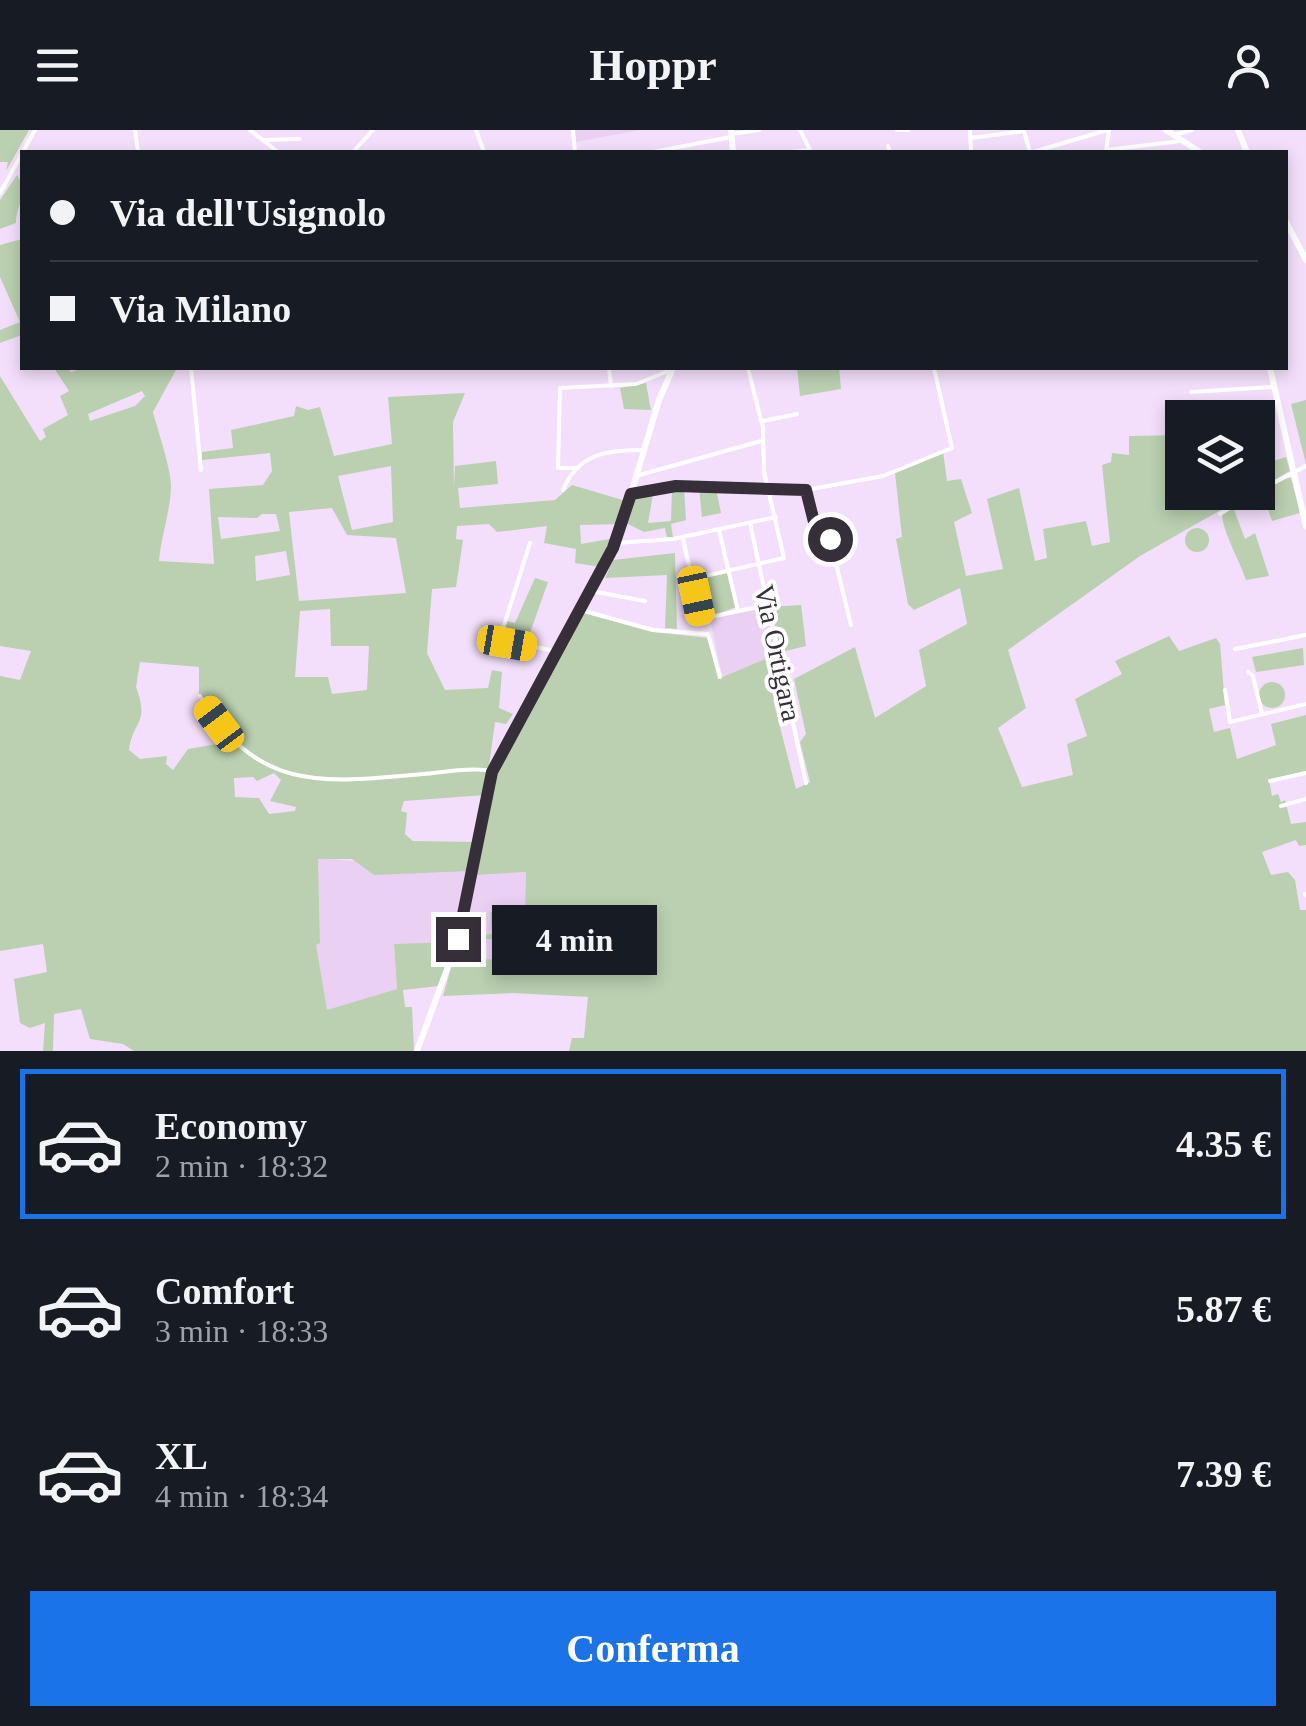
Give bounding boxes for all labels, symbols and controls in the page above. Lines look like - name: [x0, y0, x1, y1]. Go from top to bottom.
- icon: menu: [30, 38, 85, 93]
- icon: person: [1221, 38, 1276, 93]
- text: Hoppr: [589, 40, 717, 90]
- text: Via dell'Usignolo: [110, 192, 386, 234]
- text: Via Milano: [110, 288, 291, 330]
- map controls: [1165, 400, 1275, 510]
- button: layers: [1165, 400, 1275, 510]
- route start: [808, 517, 853, 562]
- car: [675, 564, 717, 628]
- street label: Via Ortigara: [748, 582, 808, 725]
- car: [475, 623, 539, 663]
- car: [189, 691, 249, 757]
- callout: 4 min: [493, 904, 658, 974]
- route end: [436, 917, 481, 962]
- text: 4 min: [536, 922, 613, 958]
- icon: car: [35, 1099, 125, 1189]
- text: Economy: [155, 1105, 307, 1147]
- text: 4.35 €: [1176, 1123, 1271, 1165]
- text: 2 min · 18:32: [155, 1148, 328, 1184]
- icon: car: [35, 1264, 125, 1354]
- text: Comfort: [155, 1270, 294, 1312]
- text: 5.87 €: [1176, 1288, 1271, 1330]
- text: 3 min · 18:33: [155, 1313, 328, 1349]
- icon: car: [35, 1429, 125, 1519]
- text: XL: [155, 1435, 208, 1477]
- text: 7.39 €: [1176, 1453, 1271, 1495]
- text: 4 min · 18:34: [155, 1478, 328, 1514]
- button: Conferma: [30, 1591, 1276, 1706]

